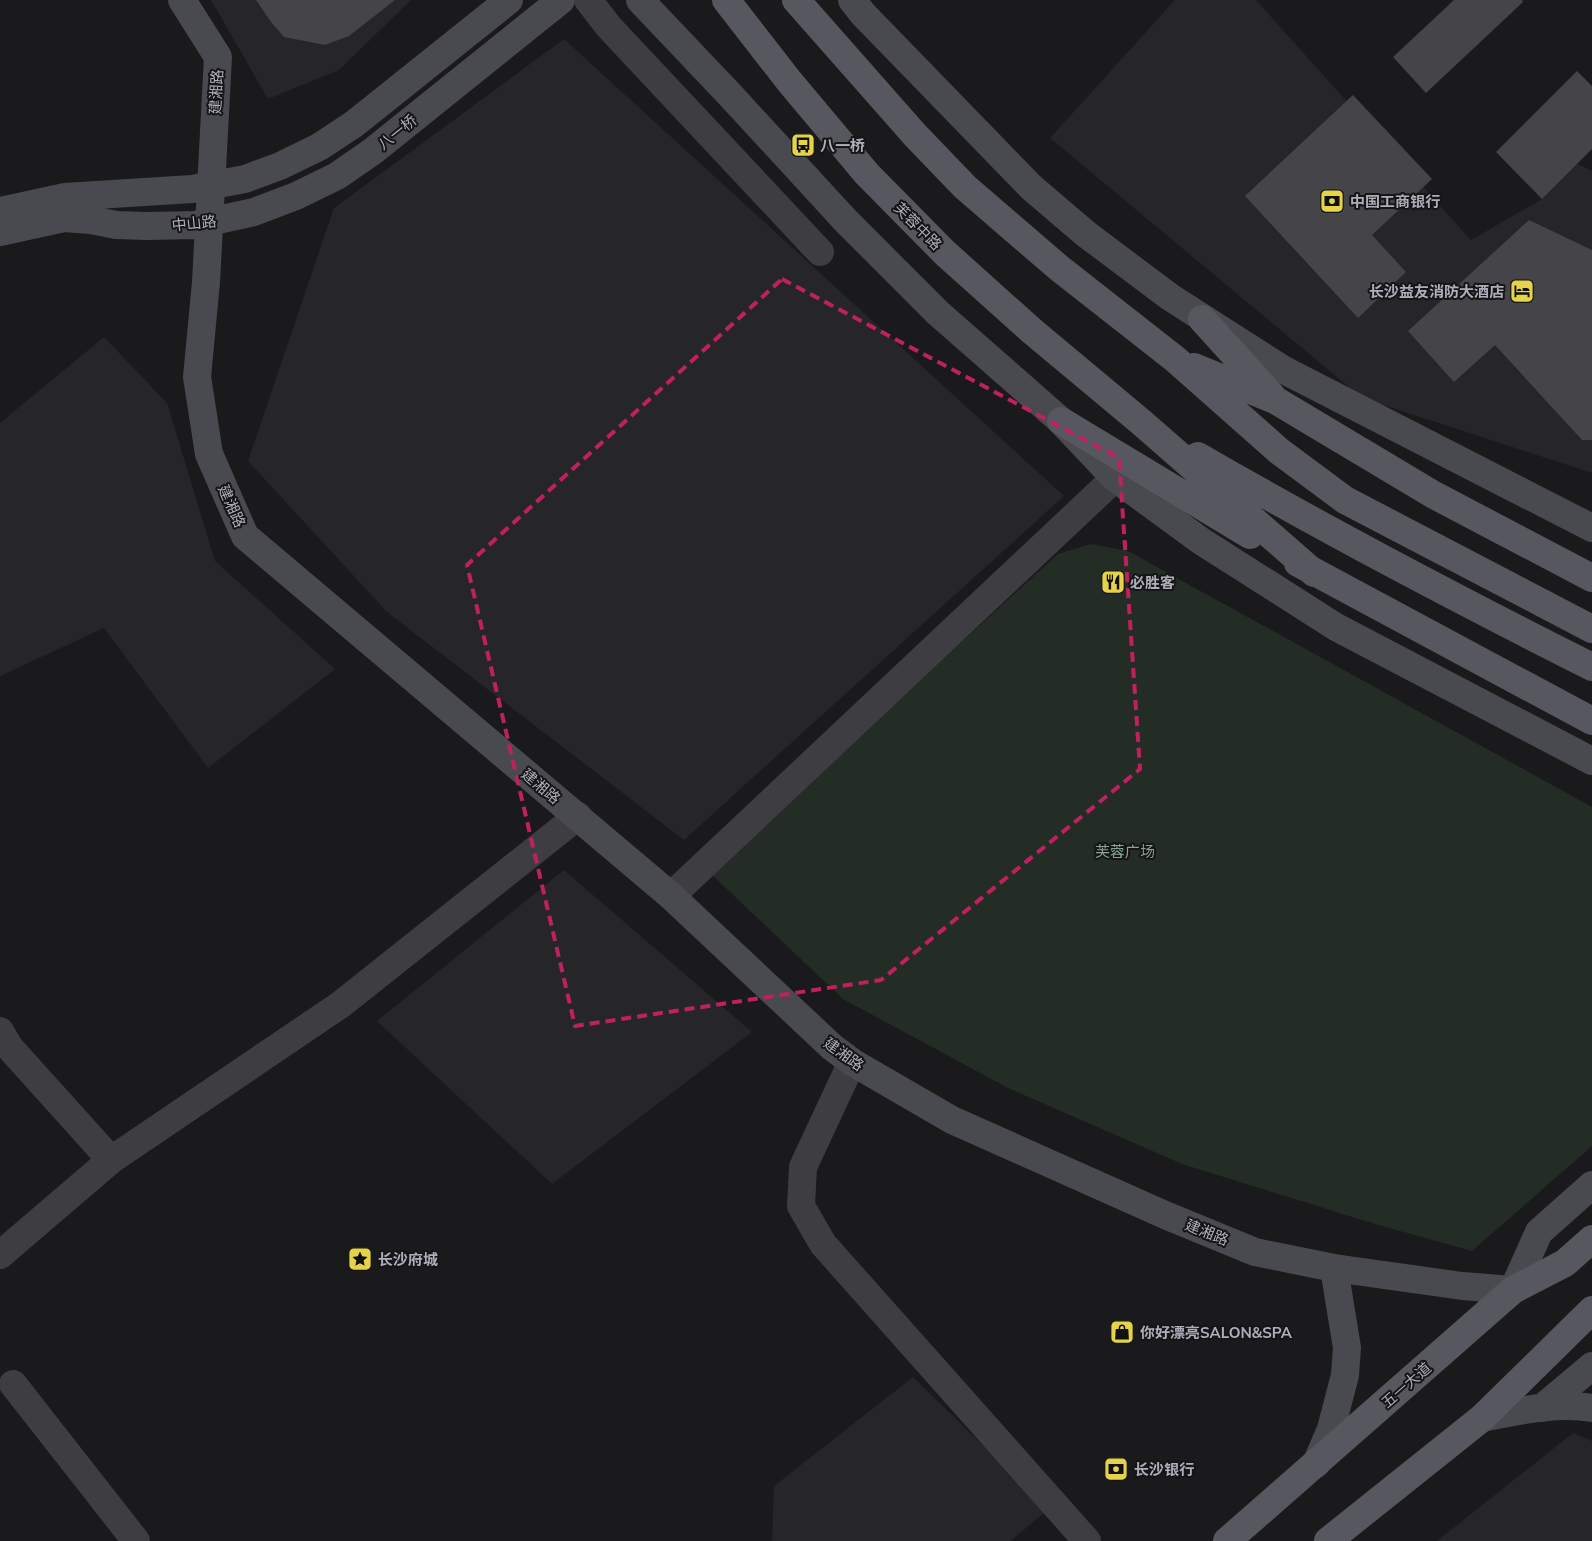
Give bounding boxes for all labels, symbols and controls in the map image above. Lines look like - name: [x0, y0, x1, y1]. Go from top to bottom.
- street label: 建湘路: [205, 69, 227, 115]
- street label: 八一桥: [374, 110, 420, 154]
- bus stop icon: 八一桥: [790, 132, 816, 158]
- place label: 八一桥: [820, 136, 865, 155]
- bank icon: 中国工商银行: [1319, 188, 1345, 214]
- place label: 中国工商银行: [1350, 192, 1440, 211]
- street label: 芙蓉中路: [890, 198, 946, 254]
- street label: 中山路: [171, 211, 217, 235]
- hotel icon: 长沙益友消防大酒店: [1509, 278, 1535, 304]
- place label: 长沙益友消防大酒店: [1369, 282, 1504, 301]
- street label: 建湘路: [214, 482, 250, 530]
- restaurant icon: 必胜客: [1100, 569, 1126, 595]
- place label: 必胜客: [1130, 573, 1175, 592]
- street label: 建湘路: [518, 764, 564, 808]
- park label: 芙蓉广场: [1095, 842, 1155, 861]
- street label: 建湘路: [820, 1033, 868, 1075]
- street label: 建湘路: [1183, 1215, 1231, 1249]
- place icon: 长沙府城: [347, 1246, 373, 1272]
- place label: 长沙府城: [378, 1250, 438, 1269]
- shop icon: 你好漂亮SALON&SPA: [1109, 1319, 1135, 1345]
- place label: 你好漂亮SALON&SPA: [1140, 1323, 1293, 1342]
- street label: 五一大道: [1377, 1358, 1435, 1412]
- bank icon: 长沙银行: [1103, 1456, 1129, 1482]
- place label: 长沙银行: [1134, 1460, 1194, 1479]

